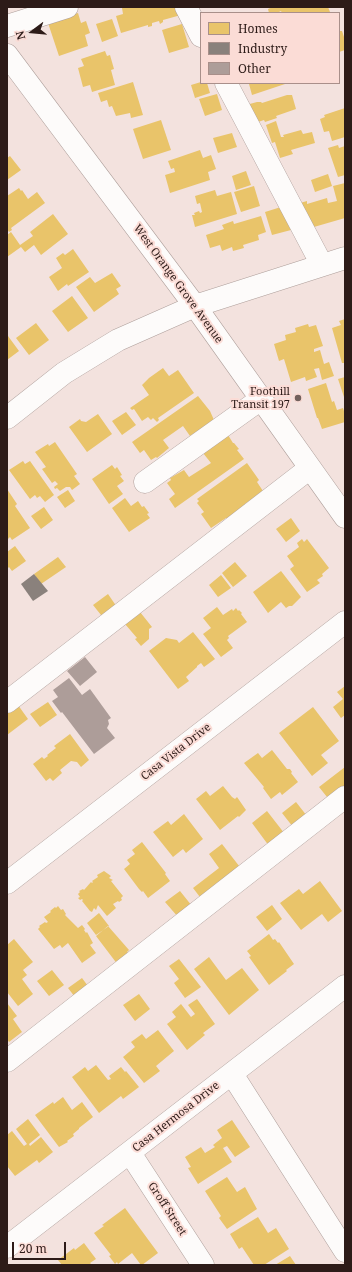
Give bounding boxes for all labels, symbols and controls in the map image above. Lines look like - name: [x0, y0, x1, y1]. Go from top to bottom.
- north arrow: [12, 12, 52, 52]
- legend: [200, 12, 340, 84]
- text: Homes: [238, 20, 278, 37]
- text: N: [12, 29, 28, 42]
- text: Industry: [238, 40, 287, 57]
- text: Other: [238, 60, 271, 77]
- street label: West Orange Grove Avenue: [131, 222, 225, 346]
- place label: Foothill Transit 197: [231, 385, 290, 411]
- marker: Foothill Transit 197: [293, 393, 303, 403]
- street label: Casa Vista Drive: [139, 721, 213, 783]
- street label: Casa Hermosa Drive: [130, 1079, 222, 1155]
- street label: Groff Street: [145, 1180, 189, 1238]
- scale bar: [14, 1234, 68, 1260]
- text: 20 m: [19, 1240, 47, 1257]

